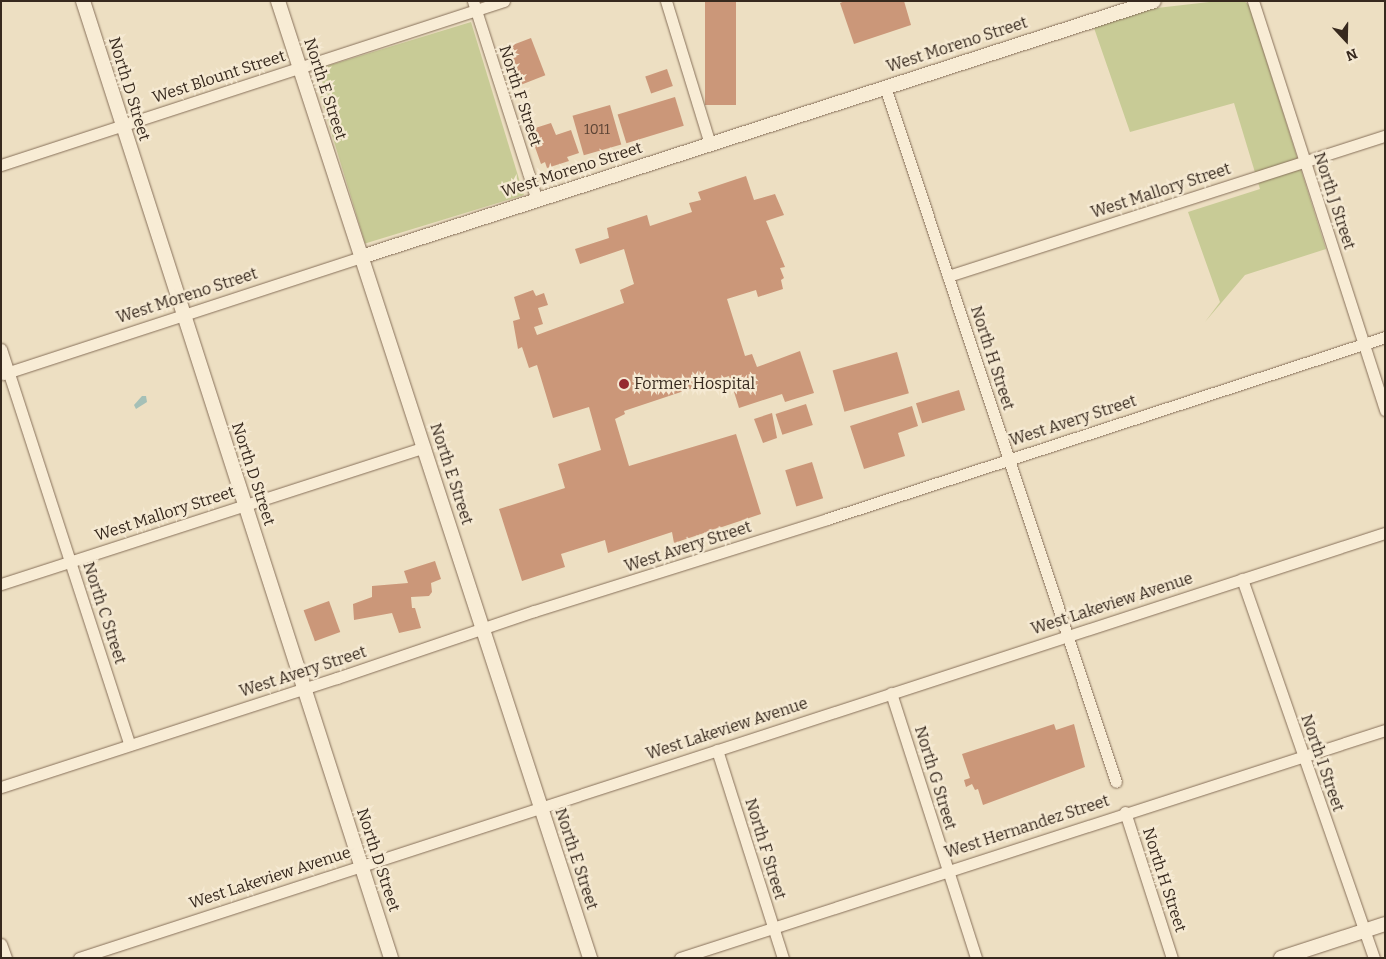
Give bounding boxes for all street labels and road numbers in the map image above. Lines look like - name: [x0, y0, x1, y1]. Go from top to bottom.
- street label: West Moreno Street: [884, 13, 1030, 77]
- street label: North D Street: [104, 35, 154, 143]
- street label: North E Street: [300, 36, 350, 142]
- street label: North F Street: [495, 43, 545, 149]
- street label: West Blount Street: [150, 46, 288, 108]
- street label: West Moreno Street: [499, 138, 645, 202]
- street label: North J Street: [1309, 150, 1359, 252]
- street label: West Mallory Street: [1089, 159, 1233, 223]
- street label: West Moreno Street: [114, 264, 260, 328]
- street label: North H Street: [966, 303, 1018, 413]
- street label: West Avery Street: [1007, 391, 1139, 451]
- street label: North D Street: [227, 420, 279, 528]
- street label: North E Street: [426, 421, 476, 527]
- street label: West Mallory Street: [93, 482, 237, 546]
- street label: West Avery Street: [622, 517, 754, 577]
- street label: North C Street: [78, 560, 130, 666]
- street label: West Lakeview Avenue: [1029, 569, 1195, 639]
- street label: West Avery Street: [237, 642, 369, 702]
- street label: West Lakeview Avenue: [644, 694, 810, 764]
- street label: North I Street: [1296, 712, 1348, 814]
- street label: North G Street: [910, 724, 960, 832]
- street label: West Hernandez Street: [942, 791, 1112, 863]
- street label: North F Street: [740, 796, 790, 902]
- street label: North D Street: [352, 806, 404, 914]
- street label: North E Street: [551, 806, 601, 912]
- street label: North H Street: [1138, 825, 1190, 935]
- street label: West Lakeview Avenue: [187, 843, 353, 913]

